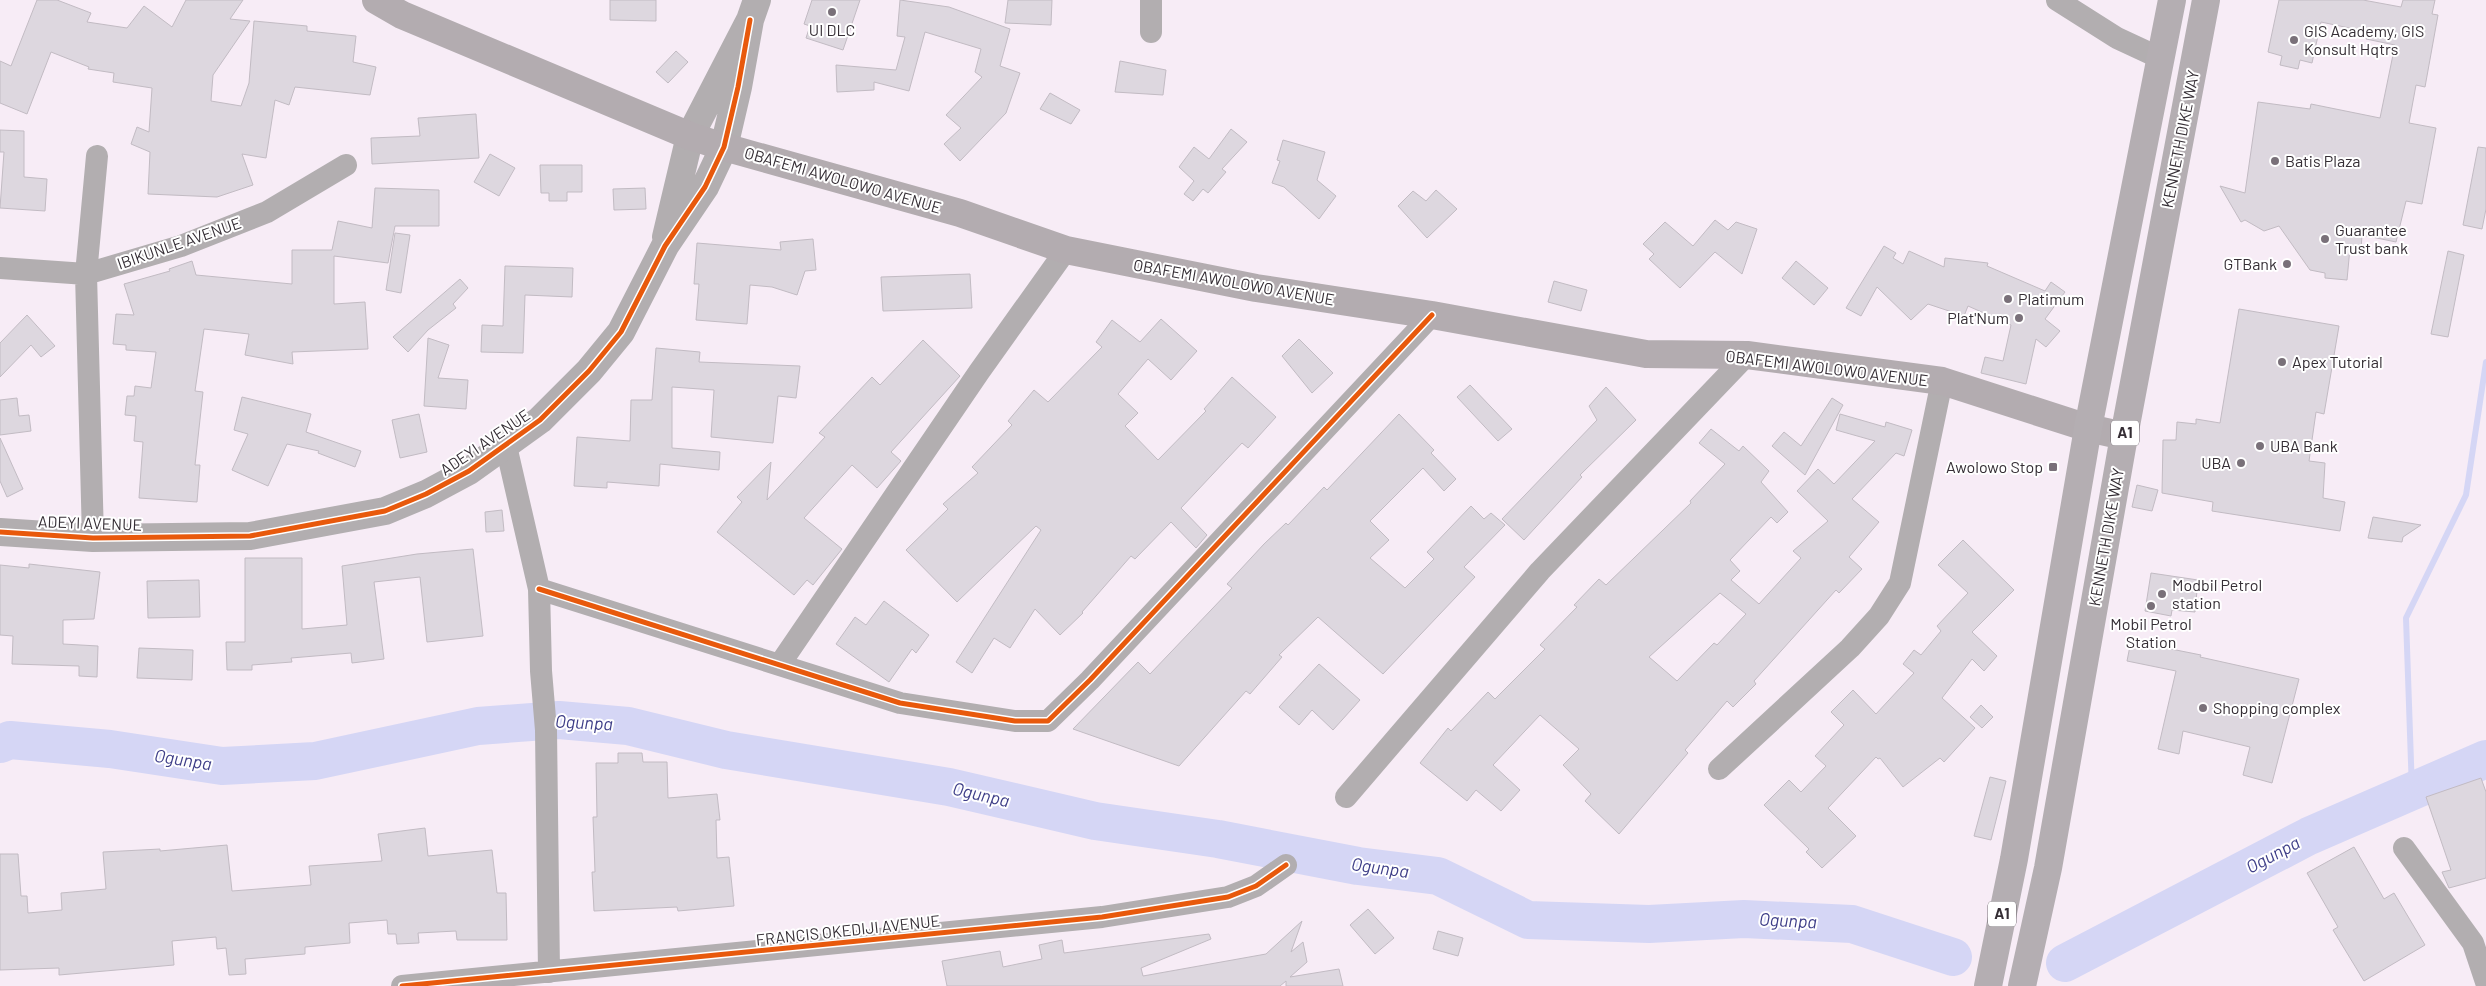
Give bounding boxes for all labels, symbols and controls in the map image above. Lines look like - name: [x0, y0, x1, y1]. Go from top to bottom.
- marker: UI DLC: [826, 6, 838, 18]
- place label: UI DLC: [809, 20, 855, 39]
- place label: GIS Academy, GIS Konsult Hqtrs: [2304, 21, 2424, 58]
- marker: GIS Academy, GIS Konsult Hqtrs: [2288, 34, 2300, 46]
- street label: KENNETH DIKE WAY: [2157, 68, 2202, 209]
- street label: OBAFEMI AWOLOWO AVENUE: [743, 142, 944, 217]
- place label: Batis Plaza: [2285, 151, 2360, 170]
- marker: Batis Plaza: [2269, 155, 2281, 167]
- street label: IBIKUNLE AVENUE: [114, 212, 243, 273]
- place label: Guarantee Trust bank: [2335, 220, 2408, 257]
- marker: Guarantee Trust bank: [2319, 233, 2331, 245]
- street label: OBAFEMI AWOLOWO AVENUE: [1132, 254, 1336, 309]
- place label: GTBank: [2223, 254, 2277, 273]
- marker: GTBank: [2281, 258, 2293, 270]
- place label: Platimum: [2018, 289, 2084, 308]
- marker: Platimum: [2002, 293, 2014, 305]
- place label: Plat'Num: [1947, 308, 2009, 327]
- marker: Plat'Num: [2013, 312, 2025, 324]
- street label: OBAFEMI AWOLOWO AVENUE: [1725, 346, 1929, 389]
- place label: Apex Tutorial: [2292, 352, 2383, 371]
- marker: Apex Tutorial: [2276, 356, 2288, 368]
- street label: ADEYI AVENUE: [436, 405, 533, 479]
- road number: A1: [2111, 420, 2139, 446]
- place label: UBA Bank: [2270, 436, 2338, 455]
- marker: UBA Bank: [2254, 440, 2266, 452]
- place label: UBA: [2201, 453, 2231, 472]
- place label: Awolowo Stop: [1946, 457, 2043, 476]
- marker: UBA: [2235, 457, 2247, 469]
- marker: Awolowo Stop: [2047, 461, 2059, 473]
- street label: KENNETH DIKE WAY: [2084, 466, 2127, 607]
- street label: ADEYI AVENUE: [38, 511, 143, 534]
- place label: Modbil Petrol station: [2172, 575, 2262, 612]
- marker: Modbil Petrol station: [2156, 588, 2168, 600]
- marker: Mobil Petrol Station: [2145, 600, 2157, 612]
- place label: Mobil Petrol Station: [2110, 614, 2192, 651]
- place label: Shopping complex: [2213, 698, 2341, 717]
- marker: Shopping complex: [2197, 702, 2209, 714]
- water label: Ogunpa: [555, 709, 614, 735]
- water label: Ogunpa: [153, 744, 214, 774]
- water label: Ogunpa: [951, 777, 1012, 811]
- water label: Ogunpa: [2242, 831, 2303, 877]
- water label: Ogunpa: [1350, 852, 1410, 882]
- road number: A1: [1988, 902, 2016, 926]
- water label: Ogunpa: [1759, 907, 1818, 933]
- street label: FRANCIS OKEDIJI AVENUE: [755, 910, 941, 949]

